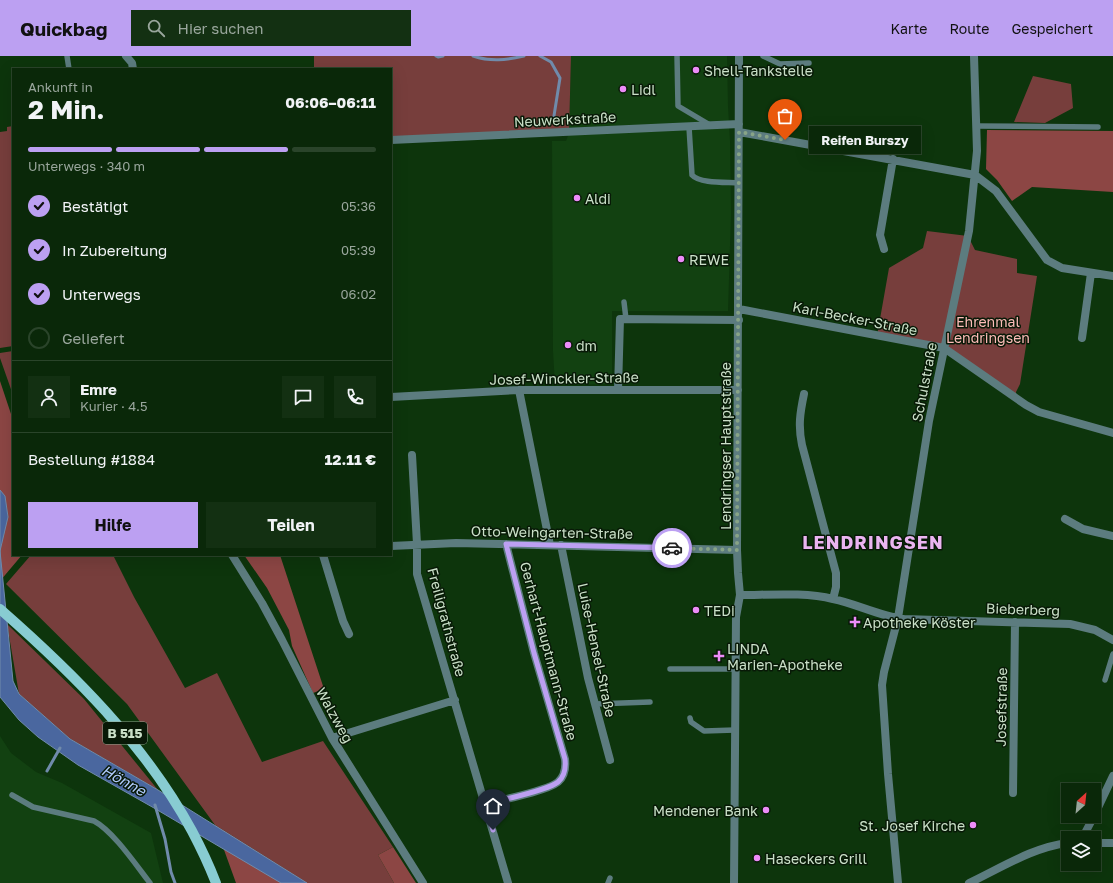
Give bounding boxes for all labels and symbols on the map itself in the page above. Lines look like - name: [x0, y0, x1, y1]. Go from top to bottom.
- place label: Shell-Tankstelle: [704, 62, 813, 79]
- marker: Shell-Tankstelle: [691, 65, 701, 75]
- place label: Lidl: [631, 81, 656, 98]
- marker: Lidl: [618, 84, 628, 94]
- pin: [768, 99, 802, 140]
- street label: Neuwerkstraße: [513, 108, 617, 130]
- callout: Reifen Burszy: [809, 126, 921, 154]
- place label: Aldi: [585, 190, 611, 207]
- marker: Aldi: [572, 193, 582, 203]
- place label: REWE: [689, 251, 729, 268]
- marker: REWE: [676, 254, 686, 264]
- street label: Karl-Becker-Straße: [791, 298, 919, 338]
- park label: Ehrenmal Lendringsen: [946, 313, 1030, 346]
- place label: dm: [576, 337, 597, 354]
- marker: dm: [563, 340, 573, 350]
- street label: Schulstraße: [908, 341, 940, 423]
- street label: Lendringser Hauptstraße: [717, 362, 734, 530]
- street label: Josef-Winckler-Straße: [489, 368, 639, 388]
- street label: Otto-Weingarten-Straße: [471, 522, 633, 542]
- courier: [652, 528, 692, 568]
- district label: LENDRINGSEN: [802, 531, 944, 553]
- street label: Gerhart-Hauptmann-Straße: [517, 560, 581, 742]
- street label: Freiligrathstraße: [424, 566, 470, 678]
- street label: Luise-Hensel-Straße: [574, 581, 620, 719]
- street label: Bieberberg: [986, 599, 1060, 619]
- place label: TEDi: [704, 602, 735, 619]
- marker: TEDi: [691, 605, 701, 615]
- place label: Apotheke Köster: [863, 614, 976, 631]
- marker: Apotheke Köster: [850, 617, 860, 627]
- place label: LINDA Marien-Apotheke: [727, 640, 843, 673]
- marker: LINDA Marien-Apotheke: [714, 651, 724, 661]
- street label: Josefstraße: [992, 667, 1010, 747]
- street label: Walzweg: [313, 684, 357, 746]
- road number: B 515: [103, 722, 147, 744]
- water label: Hönne: [99, 761, 150, 800]
- north arrow: [1061, 783, 1101, 823]
- pin: [476, 789, 510, 830]
- place label: Mendener Bank: [653, 802, 758, 819]
- marker: Mendener Bank: [761, 805, 771, 815]
- place label: St. Josef Kirche: [859, 817, 965, 834]
- marker: St. Josef Kirche: [968, 820, 978, 830]
- place label: Haseckers Grill: [765, 850, 867, 867]
- marker: Haseckers Grill: [752, 853, 762, 863]

